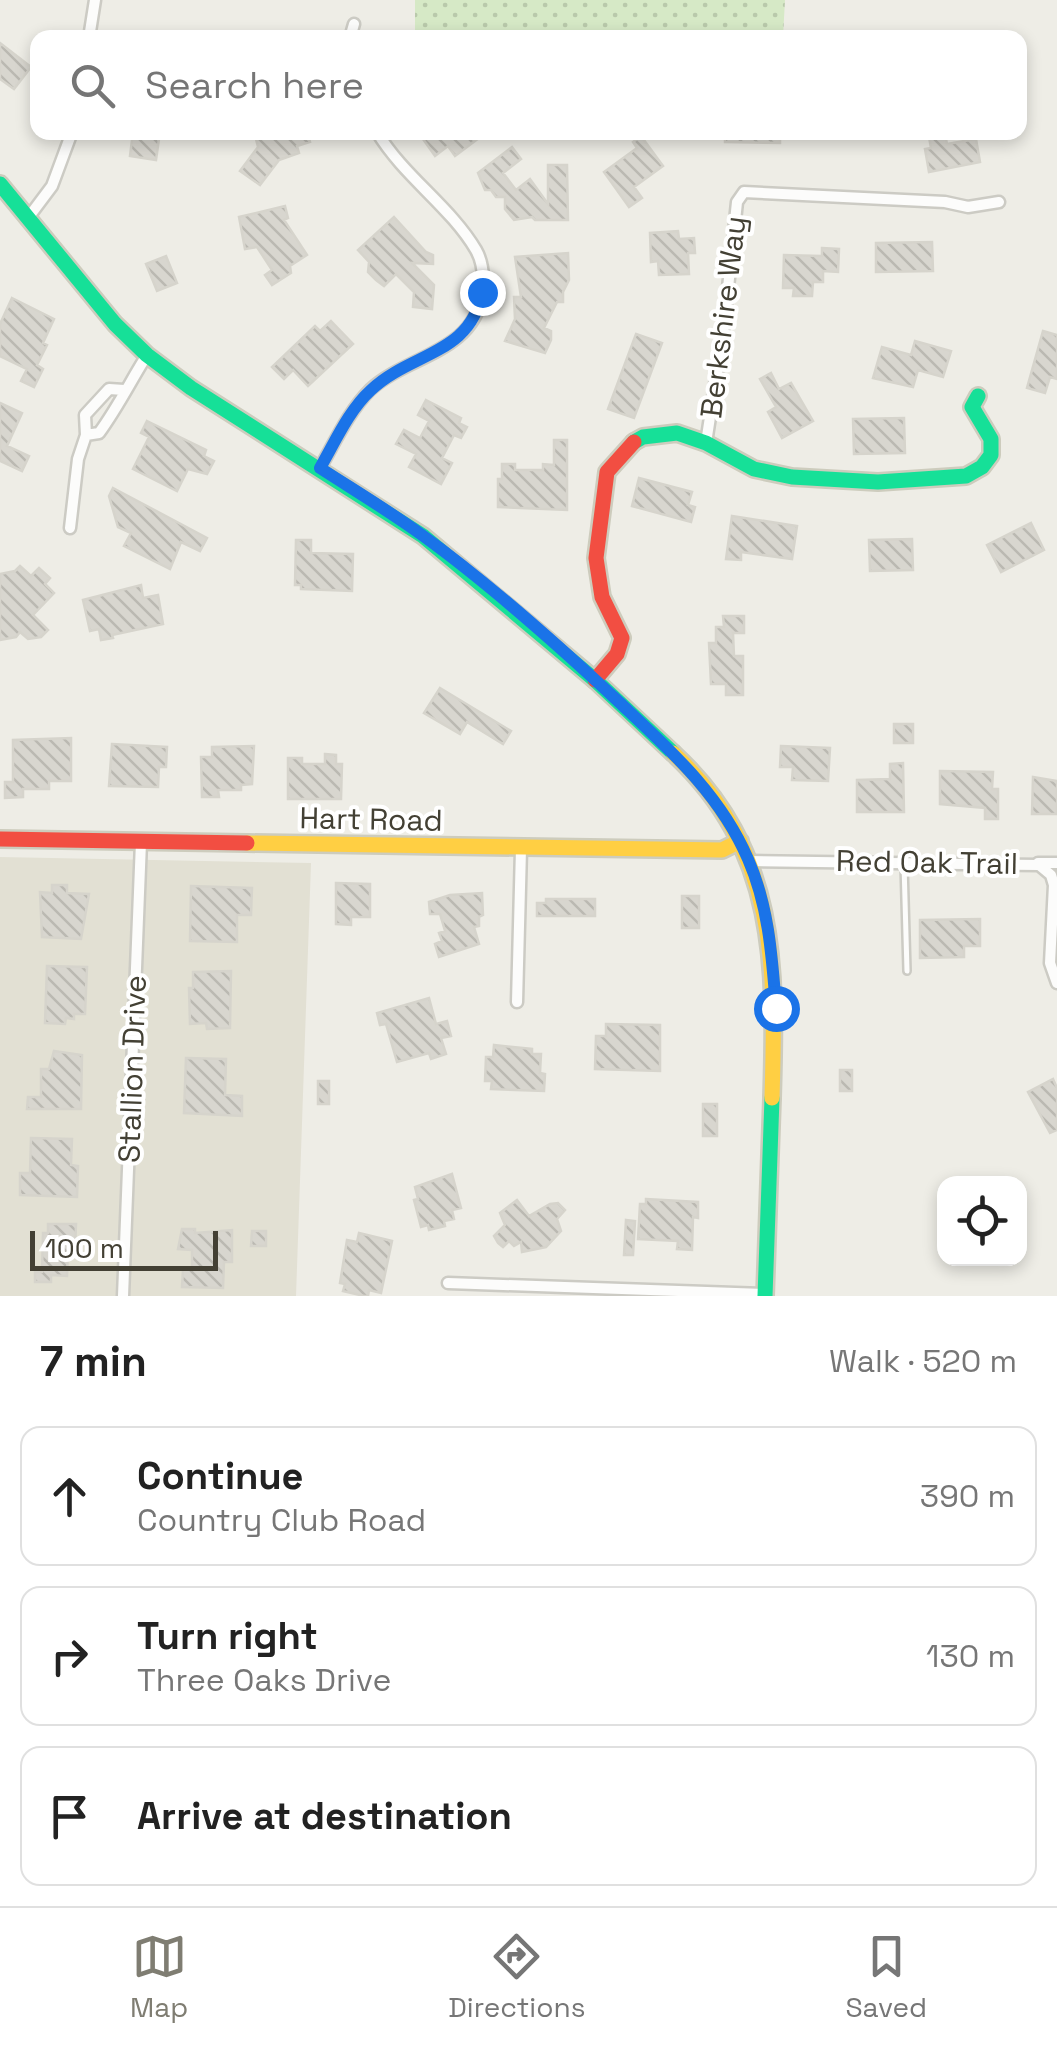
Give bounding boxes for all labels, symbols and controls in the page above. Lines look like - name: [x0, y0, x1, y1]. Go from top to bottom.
- search box: [30, 30, 1027, 140]
- icon: search: [65, 58, 120, 113]
- text: Search here: [145, 61, 364, 109]
- street label: Berkshire Way: [691, 214, 755, 420]
- route end: [460, 270, 506, 316]
- street label: Hart Road: [299, 798, 443, 840]
- street label: Red Oak Trail: [836, 841, 1018, 883]
- street label: Stallion Drive: [109, 974, 155, 1164]
- route start: [754, 986, 800, 1032]
- map controls: [937, 1176, 1027, 1266]
- button: locate: [937, 1176, 1027, 1266]
- scale bar: [30, 1226, 218, 1270]
- text: 100 m: [45, 1230, 124, 1266]
- text: 7 min: [40, 1335, 147, 1388]
- text: Walk · 520 m: [829, 1341, 1017, 1381]
- text: Continue: [137, 1452, 303, 1500]
- icon: ahead: [42, 1469, 97, 1524]
- text: 390 m: [920, 1476, 1015, 1516]
- text: Country Club Road: [137, 1500, 426, 1540]
- text: Turn right: [137, 1612, 318, 1660]
- icon: right: [42, 1629, 97, 1684]
- text: 130 m: [926, 1636, 1015, 1676]
- text: Three Oaks Drive: [137, 1660, 391, 1700]
- icon: arrive: [42, 1789, 97, 1844]
- text: Arrive at destination: [137, 1792, 512, 1840]
- tab: Map: [130, 1929, 188, 2025]
- tab: Directions: [448, 1929, 585, 2025]
- tab: Saved: [845, 1929, 927, 2025]

